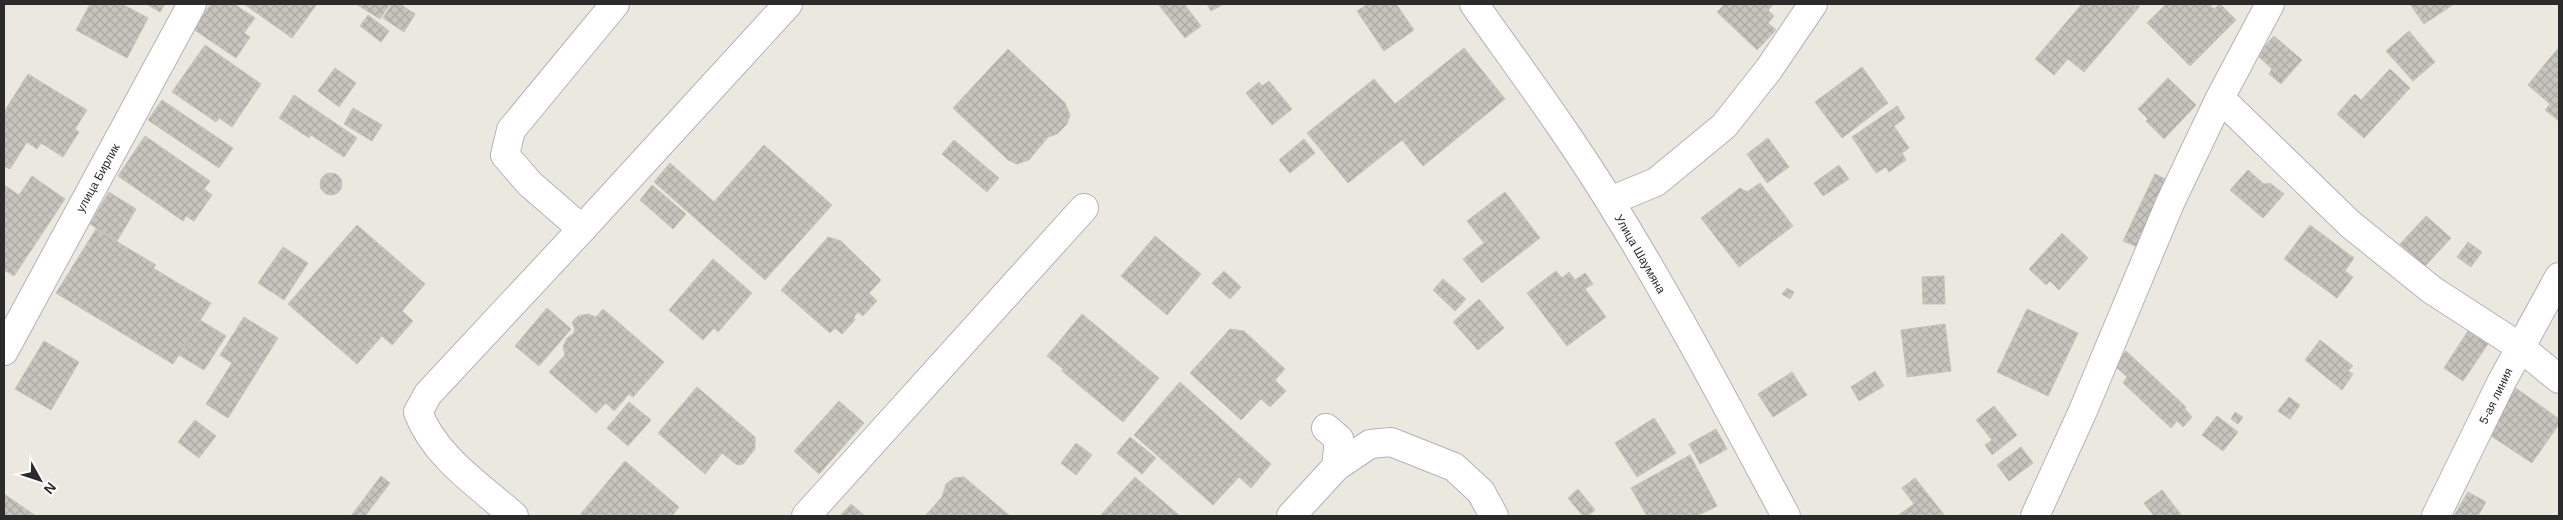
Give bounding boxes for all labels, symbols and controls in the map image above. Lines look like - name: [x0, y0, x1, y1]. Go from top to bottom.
- street label: улица Бирлик: [73, 141, 123, 215]
- street label: Улица Шаумяна: [1612, 212, 1668, 296]
- street label: 5-ая линия: [2476, 366, 2516, 426]
- north arrow: [15, 455, 65, 505]
- text: N: [41, 479, 59, 497]

